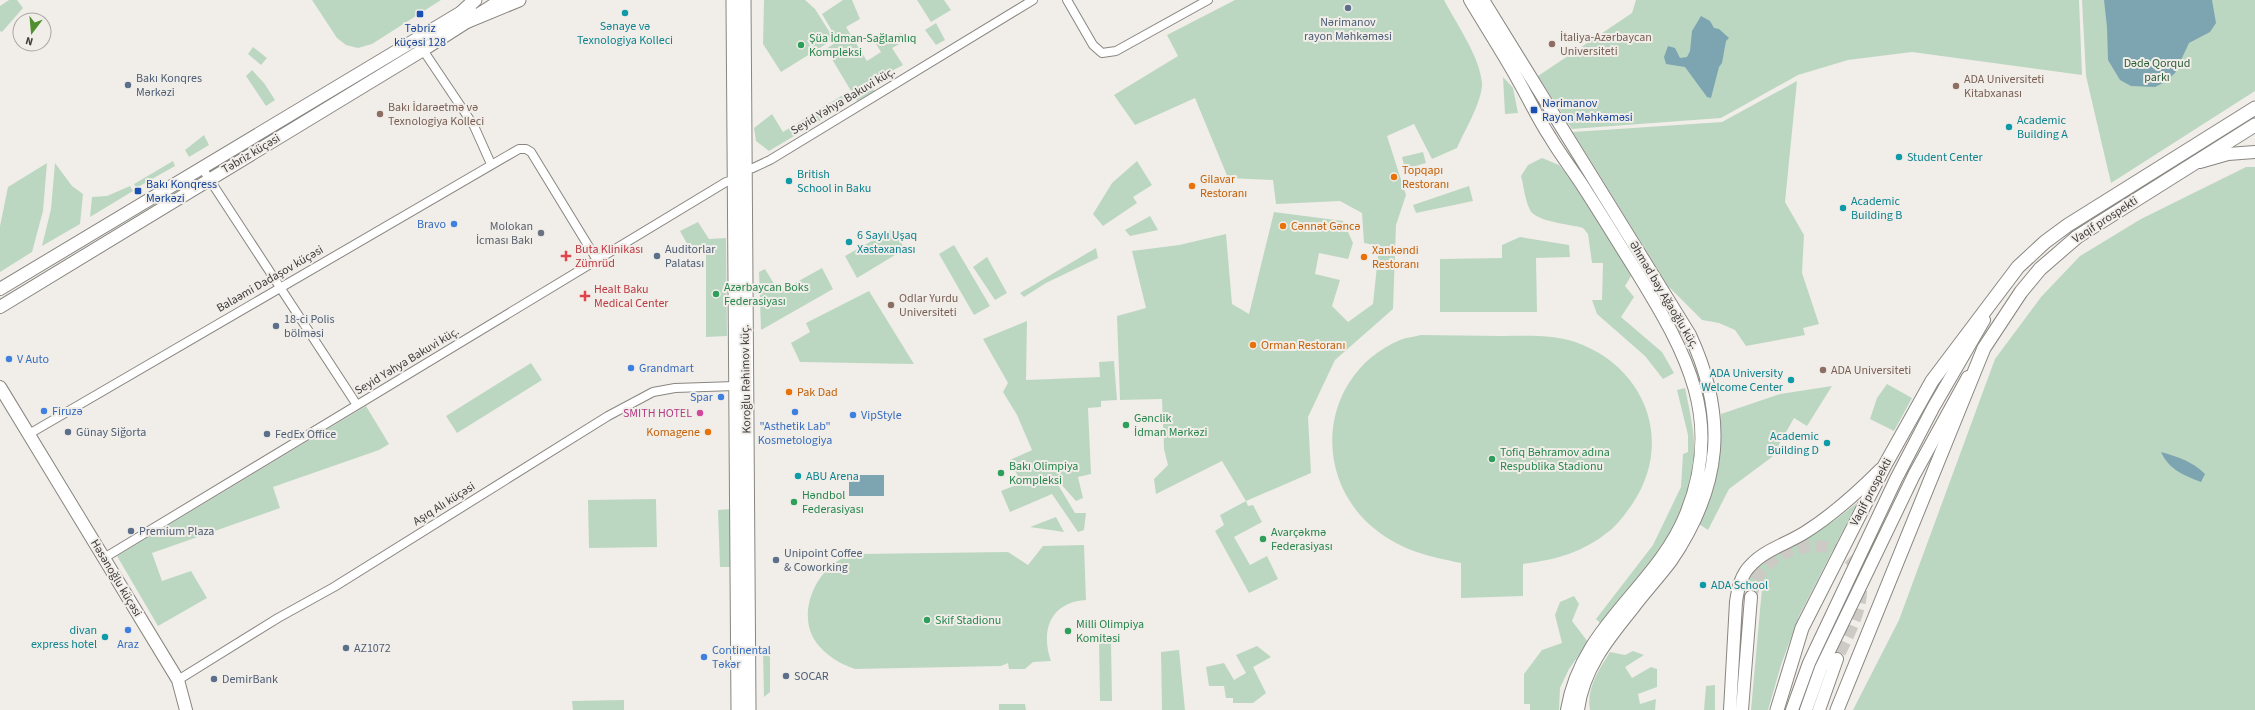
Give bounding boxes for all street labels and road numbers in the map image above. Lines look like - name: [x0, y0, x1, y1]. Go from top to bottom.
- street label: Seyid Yəhya Bakuvi küç.: [788, 63, 898, 139]
- street label: Təbriz küçəsi: [219, 130, 283, 178]
- street label: Vaqif prospekti: [2069, 192, 2141, 248]
- street label: Əhməd bəy Ağaoğlu küç.: [1625, 238, 1703, 352]
- street label: Balaəmi Dadaşov küçəsi: [213, 241, 327, 317]
- street label: Seyid Yəhya Bakuvi küç.: [352, 323, 462, 399]
- street label: Koroğlu Rəhimov küç.: [737, 324, 755, 434]
- street label: Vaqif prospekti: [1846, 455, 1896, 529]
- street label: Aşıq Alı küçəsi: [410, 478, 478, 530]
- street label: Həsənoğlu küçəsi: [86, 536, 146, 620]

